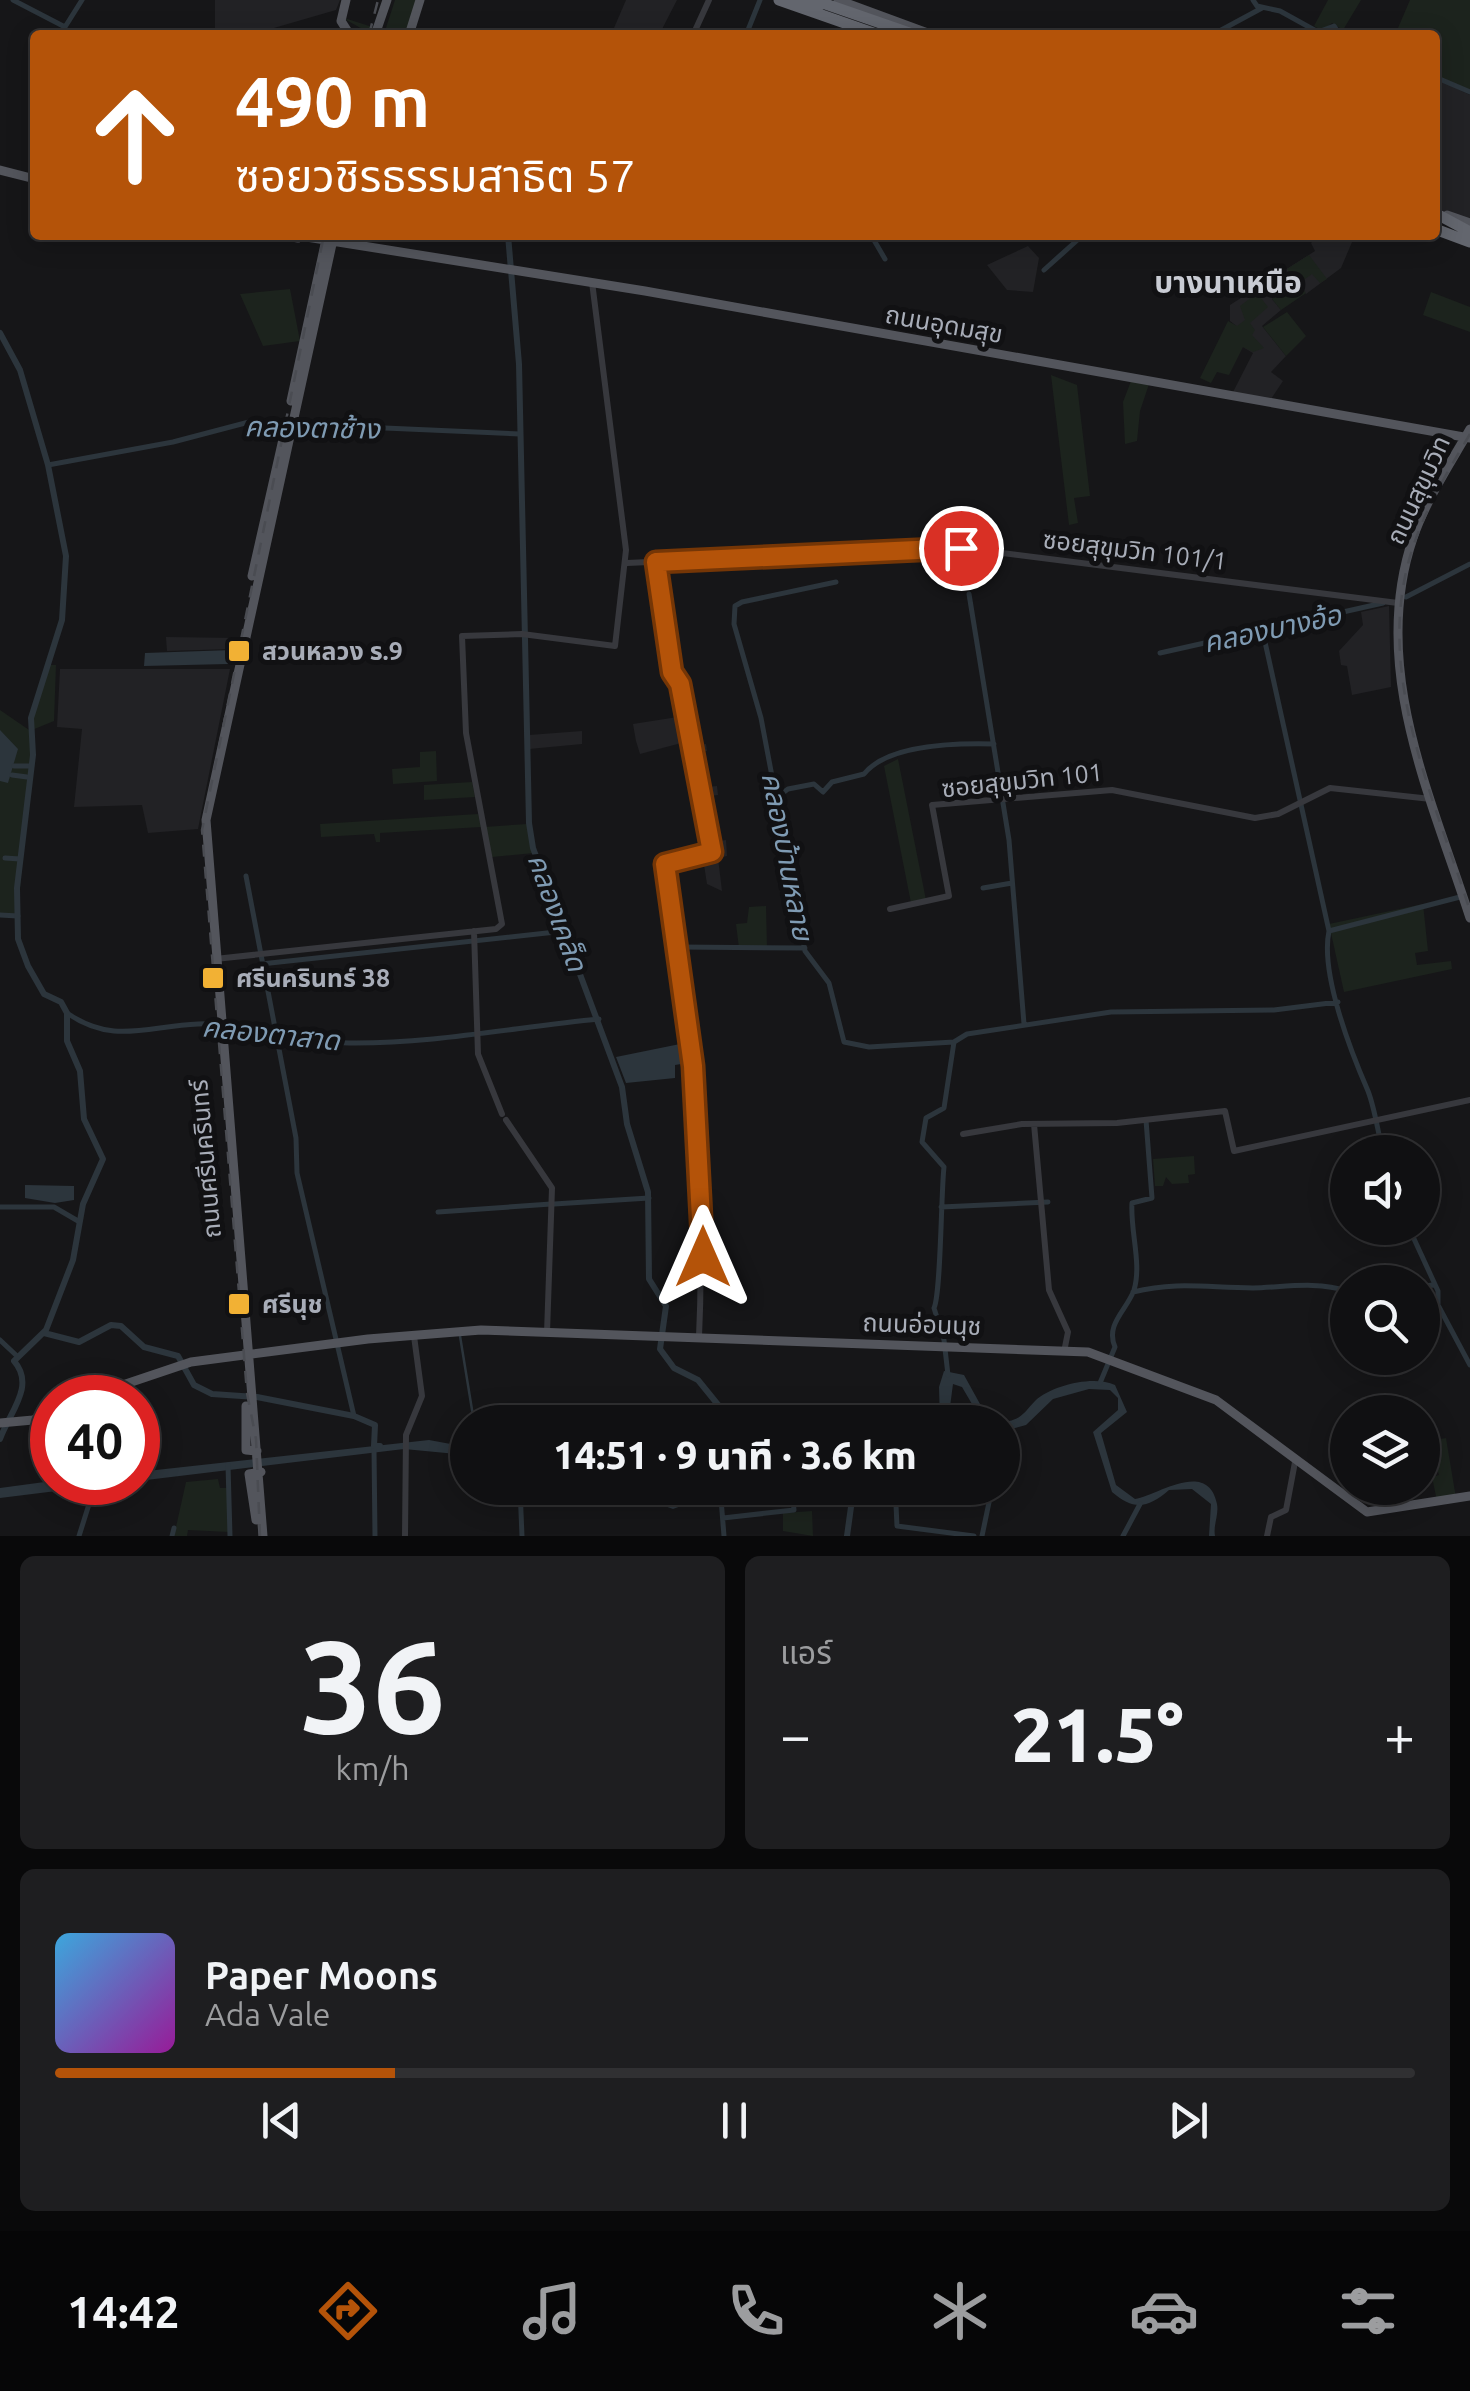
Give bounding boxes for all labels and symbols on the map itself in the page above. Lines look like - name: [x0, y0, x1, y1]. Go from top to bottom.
- district label: บางนาเหนือ: [1154, 265, 1302, 299]
- street label: ถนนอุดมสุข: [883, 300, 1005, 350]
- water label: คลองตาช้าง: [244, 410, 382, 444]
- street label: ถนนสุขุมวิท: [1381, 431, 1457, 550]
- pin: [919, 506, 1004, 591]
- street label: ซอยสุขุมวิท 101/1: [1041, 525, 1229, 577]
- water label: คลองบางอ้อ: [1200, 598, 1344, 658]
- place label: สวนหลวง ร.9: [262, 637, 403, 665]
- marker: สวนหลวง ร.9: [226, 638, 252, 664]
- street label: ซอยสุขุมวิท 101: [940, 758, 1104, 804]
- water label: คลองบ้านหลาย: [757, 770, 820, 945]
- water label: คลองเคล็ด: [522, 849, 594, 976]
- place label: ศรีนครินทร์ 38: [236, 964, 390, 992]
- marker: ศรีนครินทร์ 38: [200, 965, 226, 991]
- water label: คลองตาสาด: [201, 1010, 342, 1056]
- street label: ถนนศรีนครินทร์: [184, 1077, 226, 1240]
- position arrow: [651, 1205, 755, 1309]
- place label: ศรีนุช: [262, 1290, 323, 1320]
- marker: ศรีนุช: [226, 1291, 252, 1317]
- street label: ถนนอ่อนนุช: [862, 1308, 982, 1342]
- speed limit sign: 40: [30, 1375, 160, 1505]

